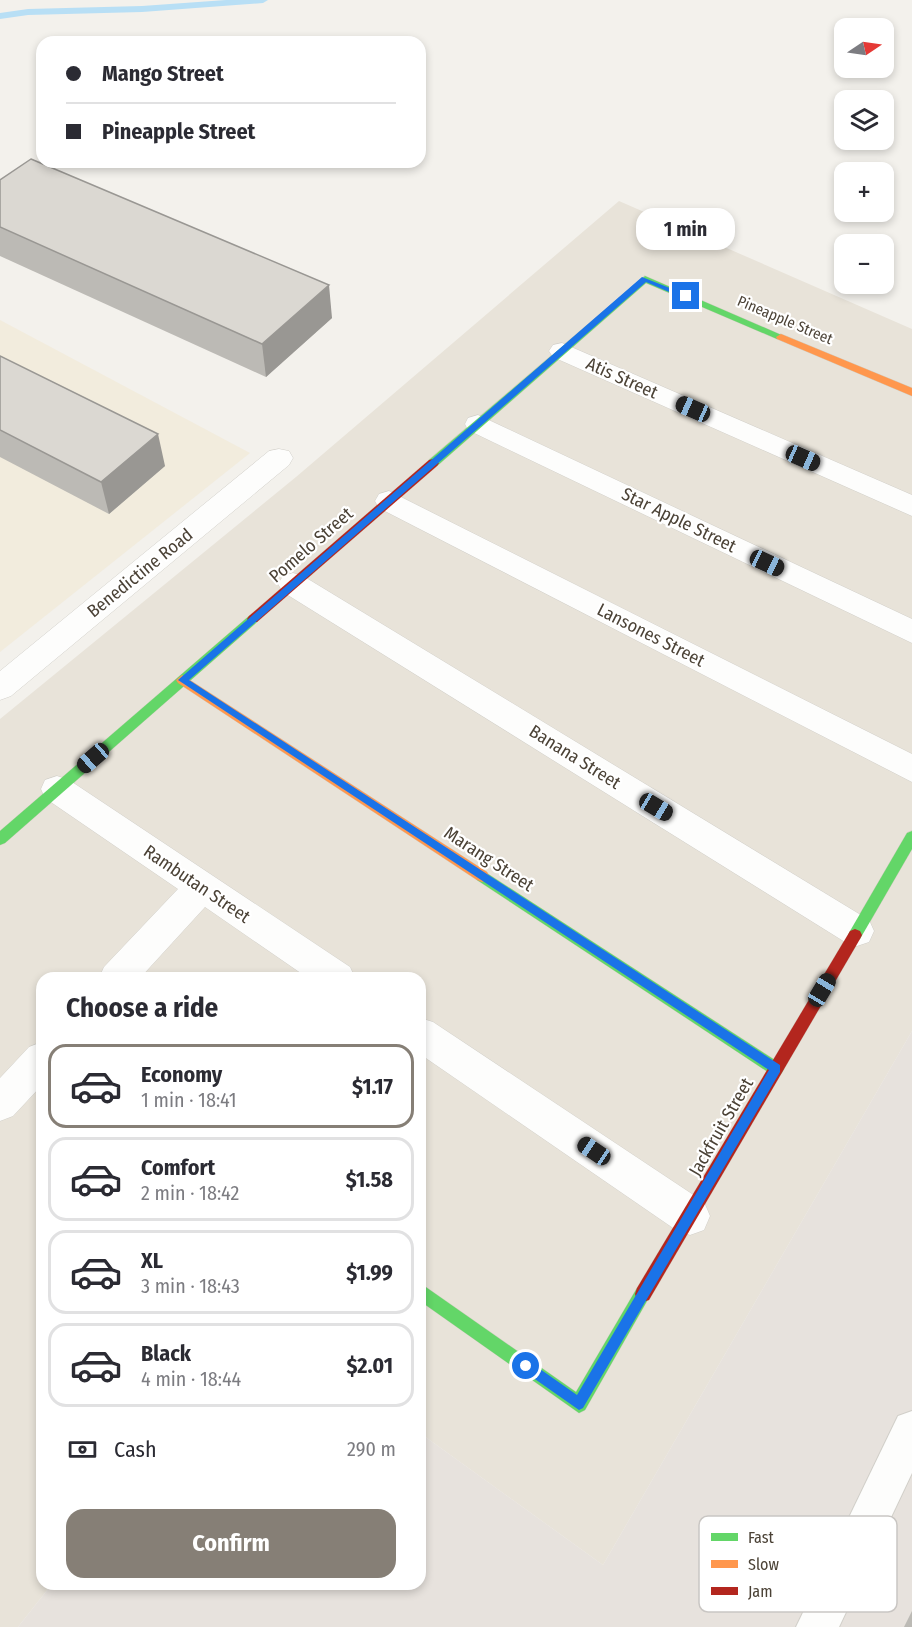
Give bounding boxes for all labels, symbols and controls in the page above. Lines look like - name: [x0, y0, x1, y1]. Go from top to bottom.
- north arrow: [834, 18, 894, 78]
- map controls: [834, 18, 894, 294]
- text: Mango Street: [102, 60, 224, 87]
- button: layers: [834, 90, 894, 150]
- text: Pineapple Street: [102, 118, 255, 145]
- button: +: [834, 162, 894, 222]
- callout: 1 min: [636, 209, 736, 251]
- text: 1 min: [664, 217, 707, 241]
- button: −: [834, 234, 894, 294]
- route end: [672, 282, 699, 309]
- street label: Pineapple Street: [735, 292, 835, 348]
- street label: Atis Street: [583, 352, 661, 404]
- car: [673, 393, 713, 425]
- car: [783, 442, 823, 474]
- street label: Star Apple Street: [618, 483, 740, 557]
- street label: Pomelo Street: [265, 503, 357, 587]
- street label: Benedictine Road: [83, 524, 197, 622]
- car: [747, 547, 787, 579]
- street label: Lansones Street: [593, 598, 709, 672]
- street label: Banana Street: [525, 720, 625, 794]
- car: [74, 739, 112, 777]
- car: [636, 790, 676, 824]
- street label: Marang Street: [440, 822, 538, 896]
- street label: Rambutan Street: [140, 840, 255, 928]
- car: [805, 970, 839, 1010]
- text: Choose a ride: [66, 992, 218, 1024]
- icon: car: [69, 1059, 123, 1113]
- text: Economy: [141, 1061, 222, 1088]
- text: $1.17: [352, 1073, 393, 1100]
- street label: Jackfruit Street: [684, 1074, 758, 1180]
- text: 1 min · 18:41: [141, 1088, 236, 1112]
- car: [574, 1133, 614, 1169]
- icon: car: [69, 1152, 123, 1206]
- text: Comfort: [141, 1154, 215, 1181]
- text: $1.58: [346, 1166, 393, 1193]
- text: 2 min · 18:42: [141, 1181, 239, 1205]
- icon: car: [69, 1245, 123, 1299]
- text: XL: [141, 1247, 163, 1274]
- text: $1.99: [346, 1259, 393, 1286]
- text: 3 min · 18:43: [141, 1274, 240, 1298]
- icon: car: [69, 1338, 123, 1392]
- text: Black: [141, 1340, 191, 1367]
- text: $2.01: [347, 1352, 393, 1379]
- route start: [512, 1352, 539, 1379]
- text: 4 min · 18:44: [141, 1367, 241, 1391]
- icon: cash: [66, 1433, 99, 1466]
- text: Cash: [114, 1436, 157, 1463]
- text: 290 m: [347, 1437, 396, 1461]
- button: Confirm: [66, 1509, 396, 1578]
- legend: [699, 1516, 897, 1612]
- text: Fast: [748, 1528, 775, 1547]
- text: Slow: [748, 1555, 779, 1574]
- text: Jam: [748, 1582, 773, 1601]

